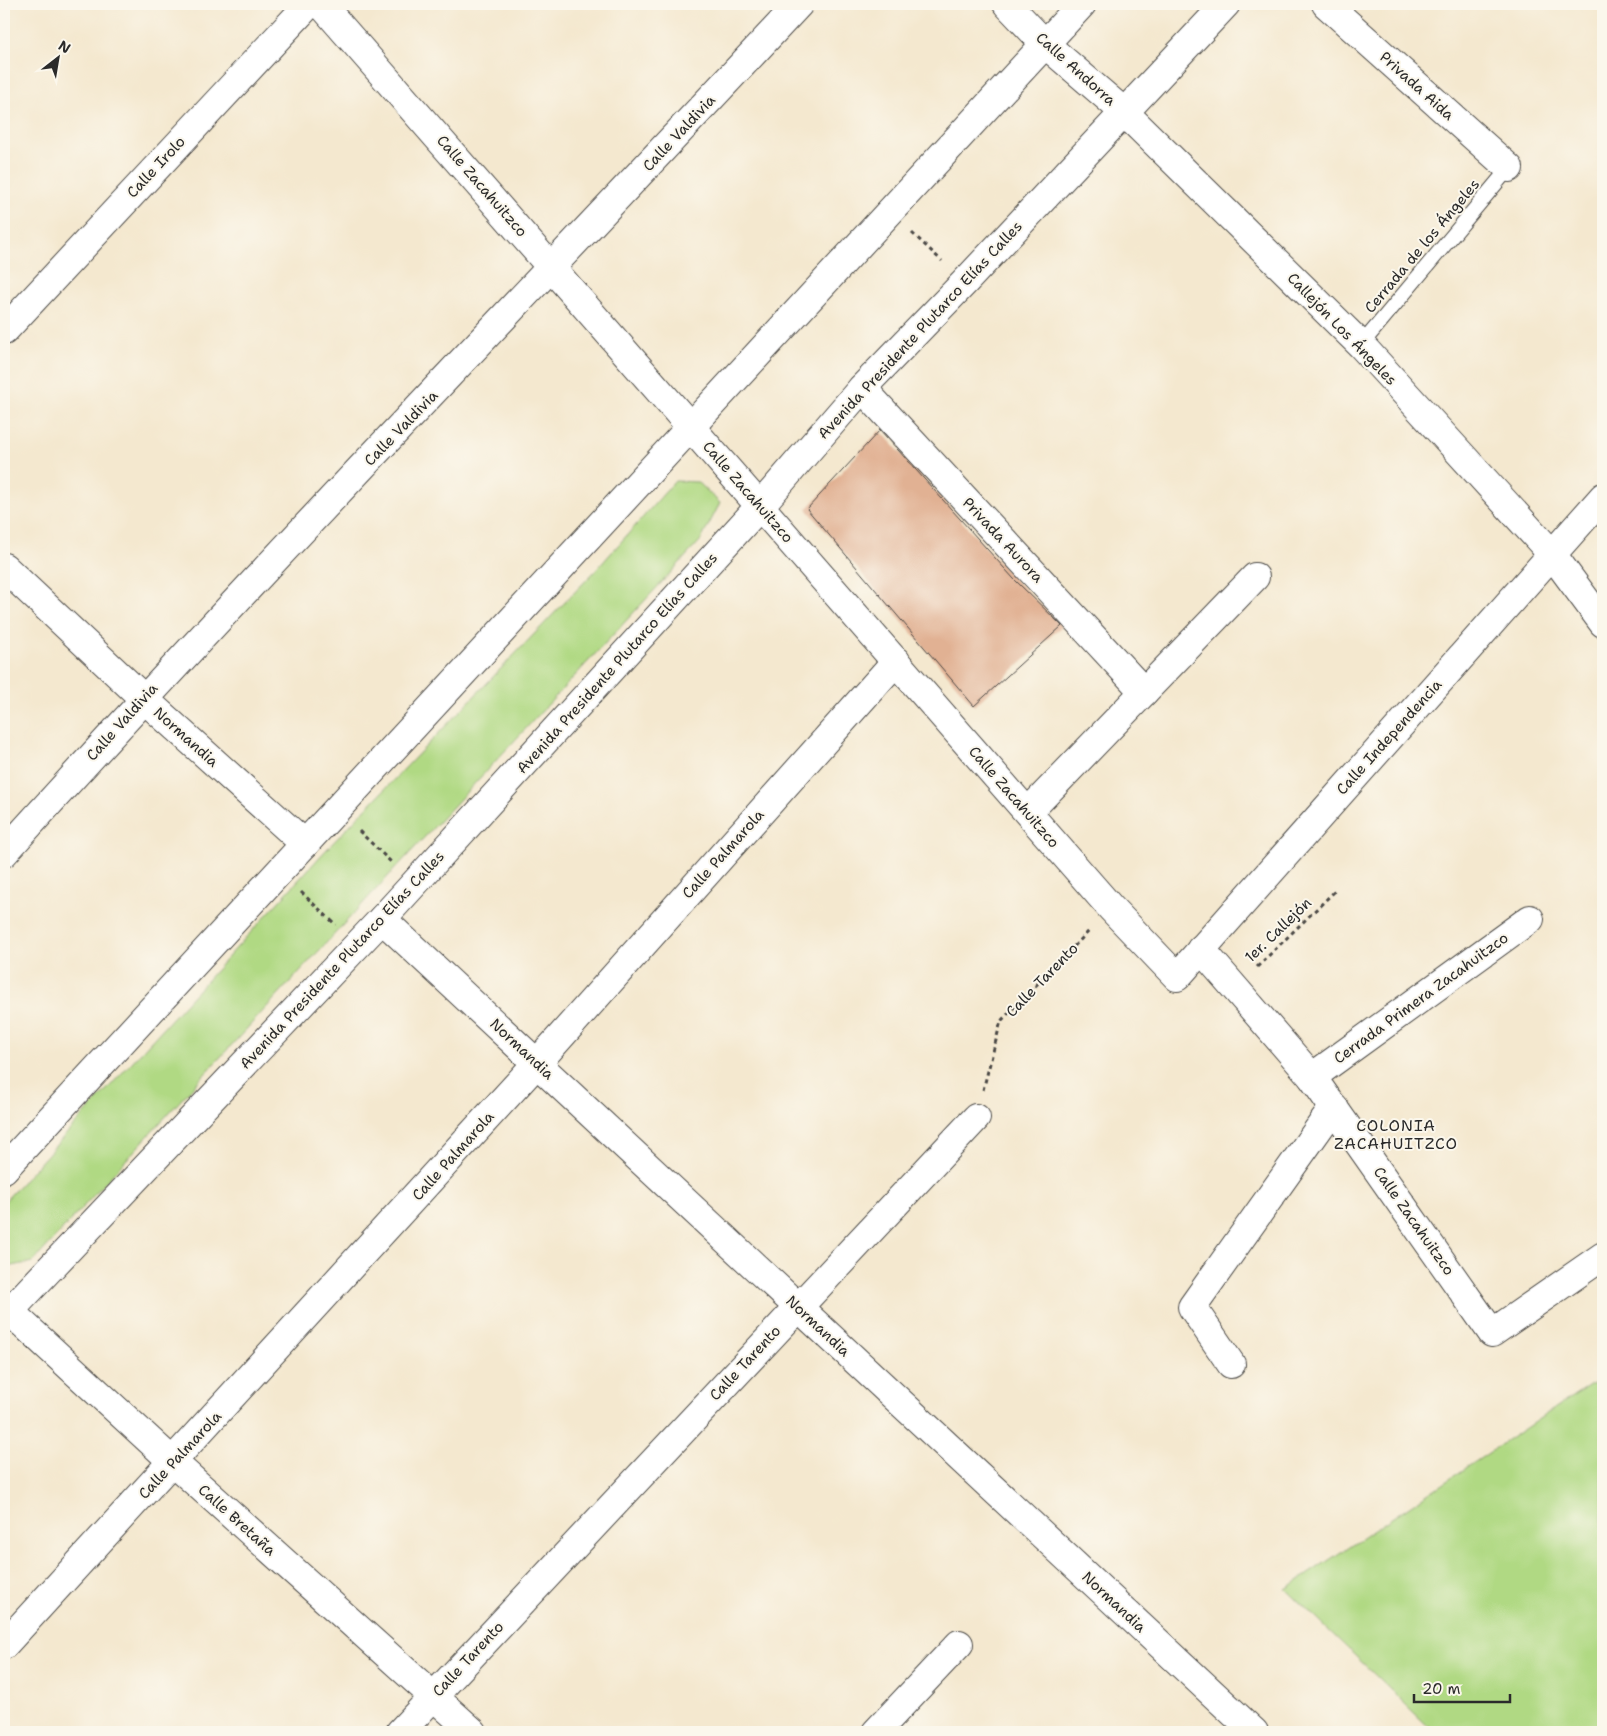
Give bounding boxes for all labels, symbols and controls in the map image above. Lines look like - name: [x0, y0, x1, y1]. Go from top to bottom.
- street label: Calle Andorra: [1032, 28, 1121, 111]
- north arrow: [32, 32, 82, 82]
- text: N: [55, 36, 74, 57]
- street label: Privada Aida: [1375, 47, 1459, 125]
- street label: Calle Valdivia: [638, 90, 720, 176]
- street label: Calle Zacahuitzco: [432, 131, 532, 241]
- street label: Calle Irolo: [122, 132, 190, 202]
- street label: Cerrada de los Ángeles: [1359, 174, 1484, 317]
- street label: Avenida Presidente Plutarco Elías Calles: [813, 217, 1027, 443]
- street label: Callejón Los Ángeles: [1283, 268, 1402, 390]
- street label: Calle Valdivia: [360, 385, 443, 470]
- street label: Calle Zacahuitzco: [698, 437, 798, 547]
- street label: Privada Aurora: [958, 493, 1048, 588]
- street label: Avenida Presidente Plutarco Elías Calles: [512, 548, 722, 778]
- street label: Calle Independencia: [1332, 675, 1447, 799]
- street label: Calle Valdivia: [82, 678, 163, 765]
- street label: Normandia: [149, 702, 223, 772]
- street label: Calle Zacahuitzco: [964, 742, 1064, 852]
- street label: Calle Palmarola: [678, 805, 769, 903]
- street label: Avenida Presidente Plutarco Elías Calles: [235, 847, 449, 1073]
- street label: 1er. Callejón: [1240, 893, 1316, 967]
- street label: Cerrada Primera Zacahuitzco: [1330, 928, 1512, 1068]
- street label: Calle Tarento: [1001, 938, 1083, 1022]
- street label: Normandia: [486, 1014, 559, 1084]
- street label: Calle Palmarola: [408, 1107, 499, 1205]
- district label: COLONIA ZACAHUITZCO: [1334, 1115, 1458, 1154]
- street label: Calle Zacahuitzco: [1369, 1163, 1459, 1279]
- street label: Normandia: [782, 1291, 855, 1361]
- street label: Calle Tarento: [705, 1321, 785, 1405]
- street label: Calle Palmarola: [134, 1406, 227, 1503]
- street label: Calle Bretaña: [194, 1480, 281, 1561]
- street label: Normandia: [1078, 1567, 1151, 1637]
- street label: Calle Tarento: [428, 1617, 508, 1701]
- scale bar: [1414, 1671, 1511, 1703]
- text: 20 m: [1422, 1679, 1461, 1699]

